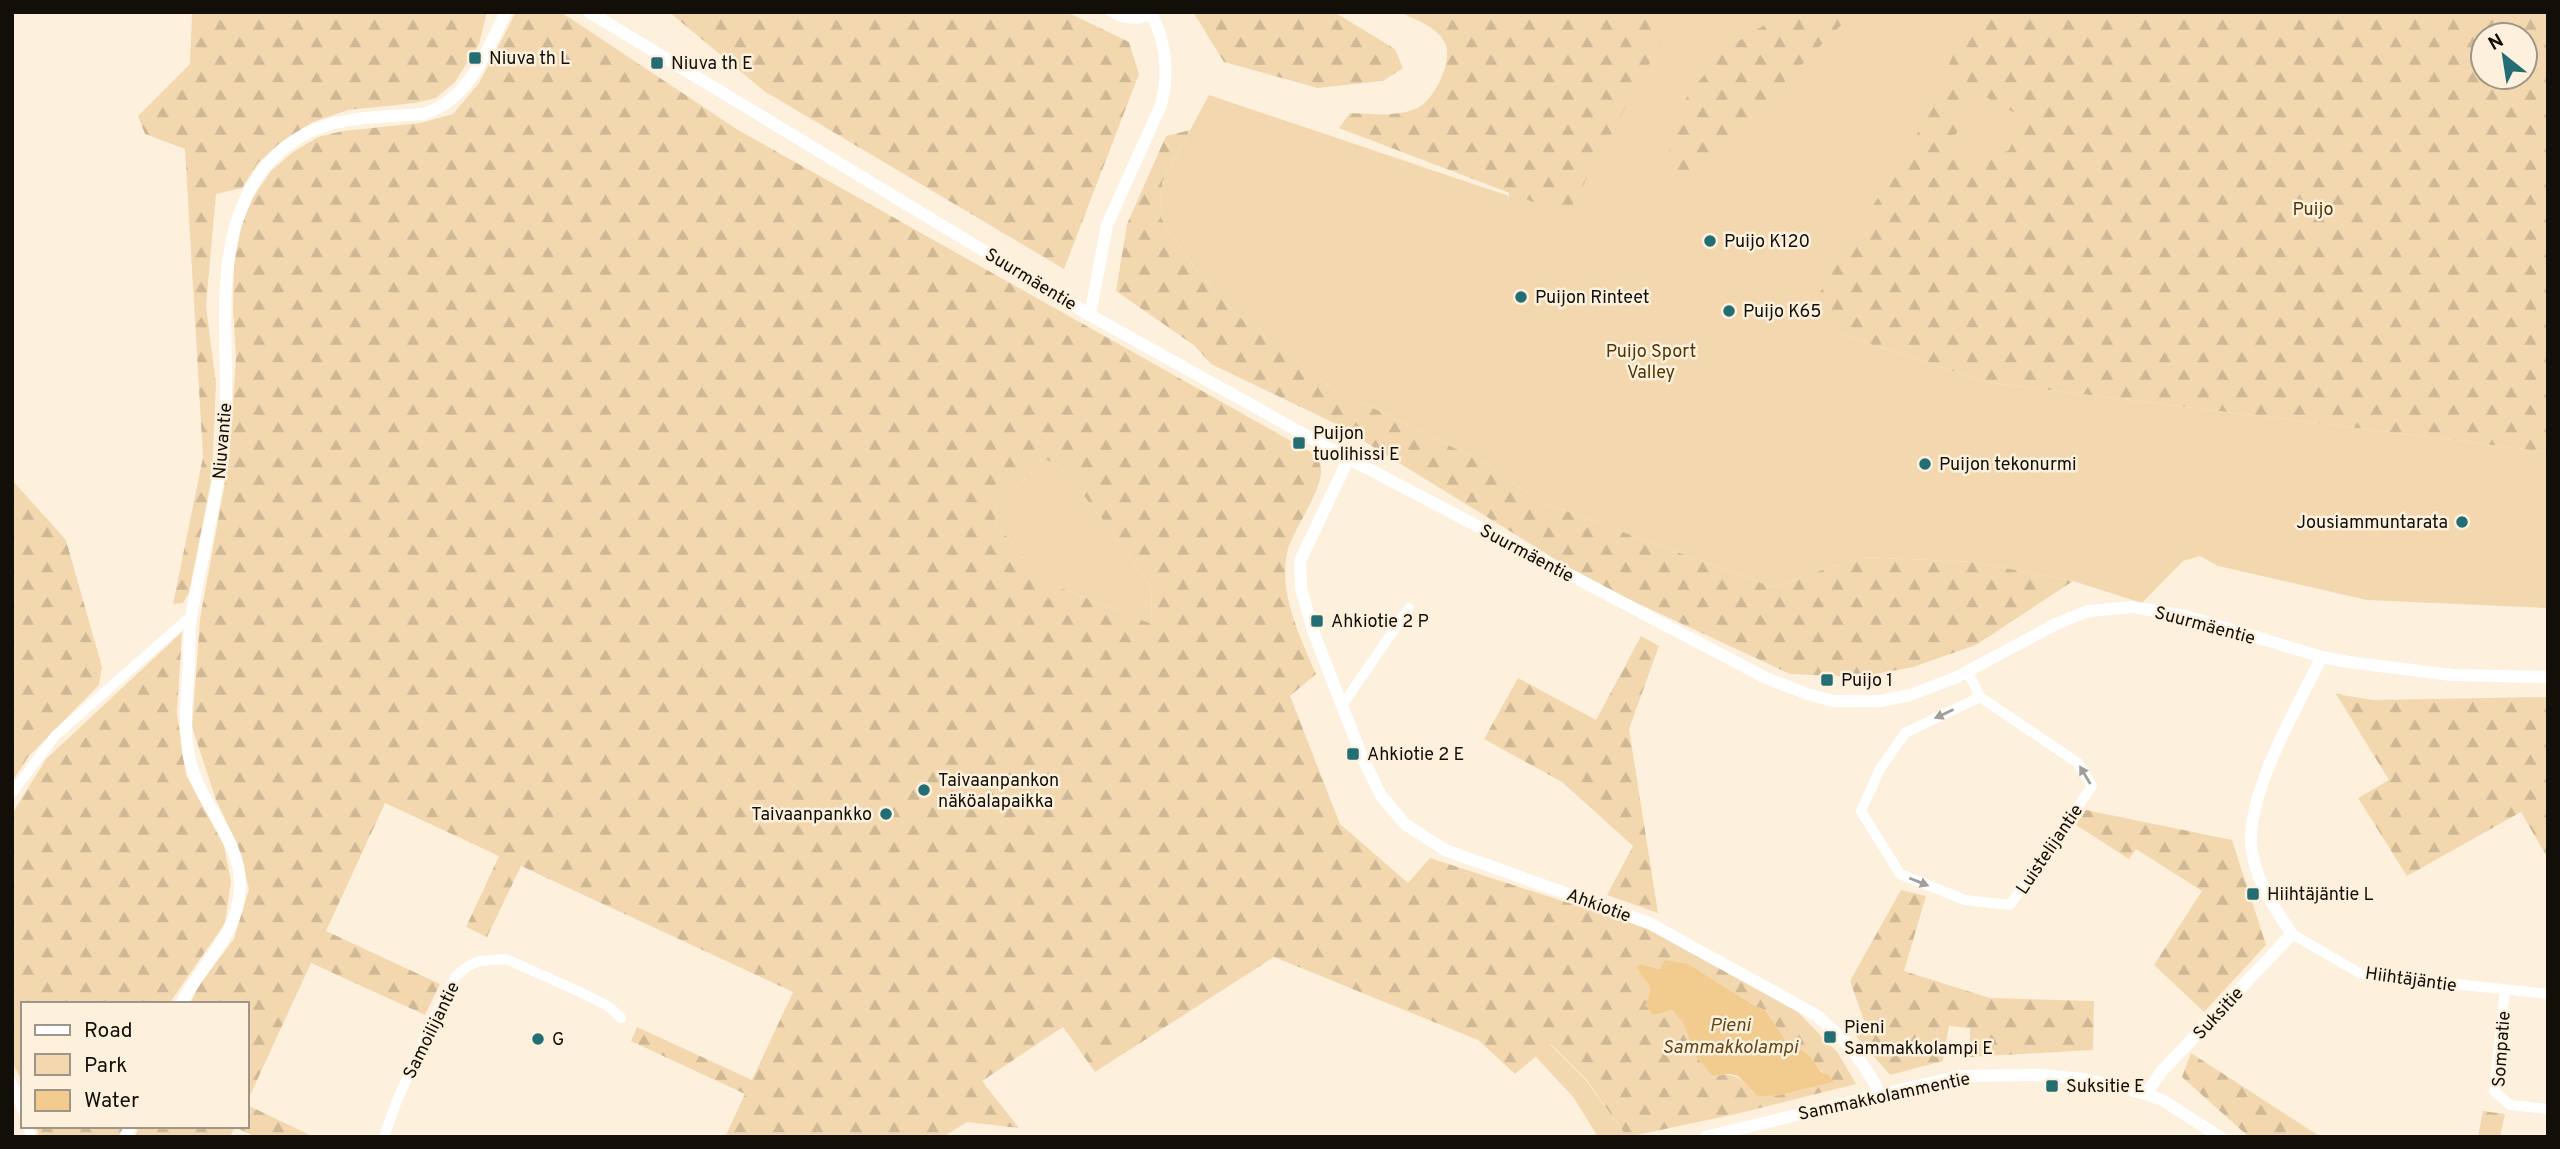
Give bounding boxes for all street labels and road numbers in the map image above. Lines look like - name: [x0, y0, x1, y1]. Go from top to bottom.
- street label: Suurmäentie: [980, 244, 1080, 317]
- street label: Niuvantie: [209, 402, 238, 480]
- street label: Suurmäentie: [1475, 520, 1577, 589]
- street label: Suurmäentie: [2152, 602, 2257, 651]
- street label: Luistelijantie: [2012, 800, 2089, 899]
- street label: Ahkiotie: [1563, 884, 1634, 929]
- street label: Hiihtäjäntie: [2363, 963, 2458, 998]
- street label: Samoilijantie: [399, 978, 466, 1083]
- street label: Suksitie: [2189, 983, 2249, 1045]
- street label: Sompatie: [2488, 1010, 2517, 1088]
- street label: Sammakkolammentie: [1796, 1068, 1972, 1127]

